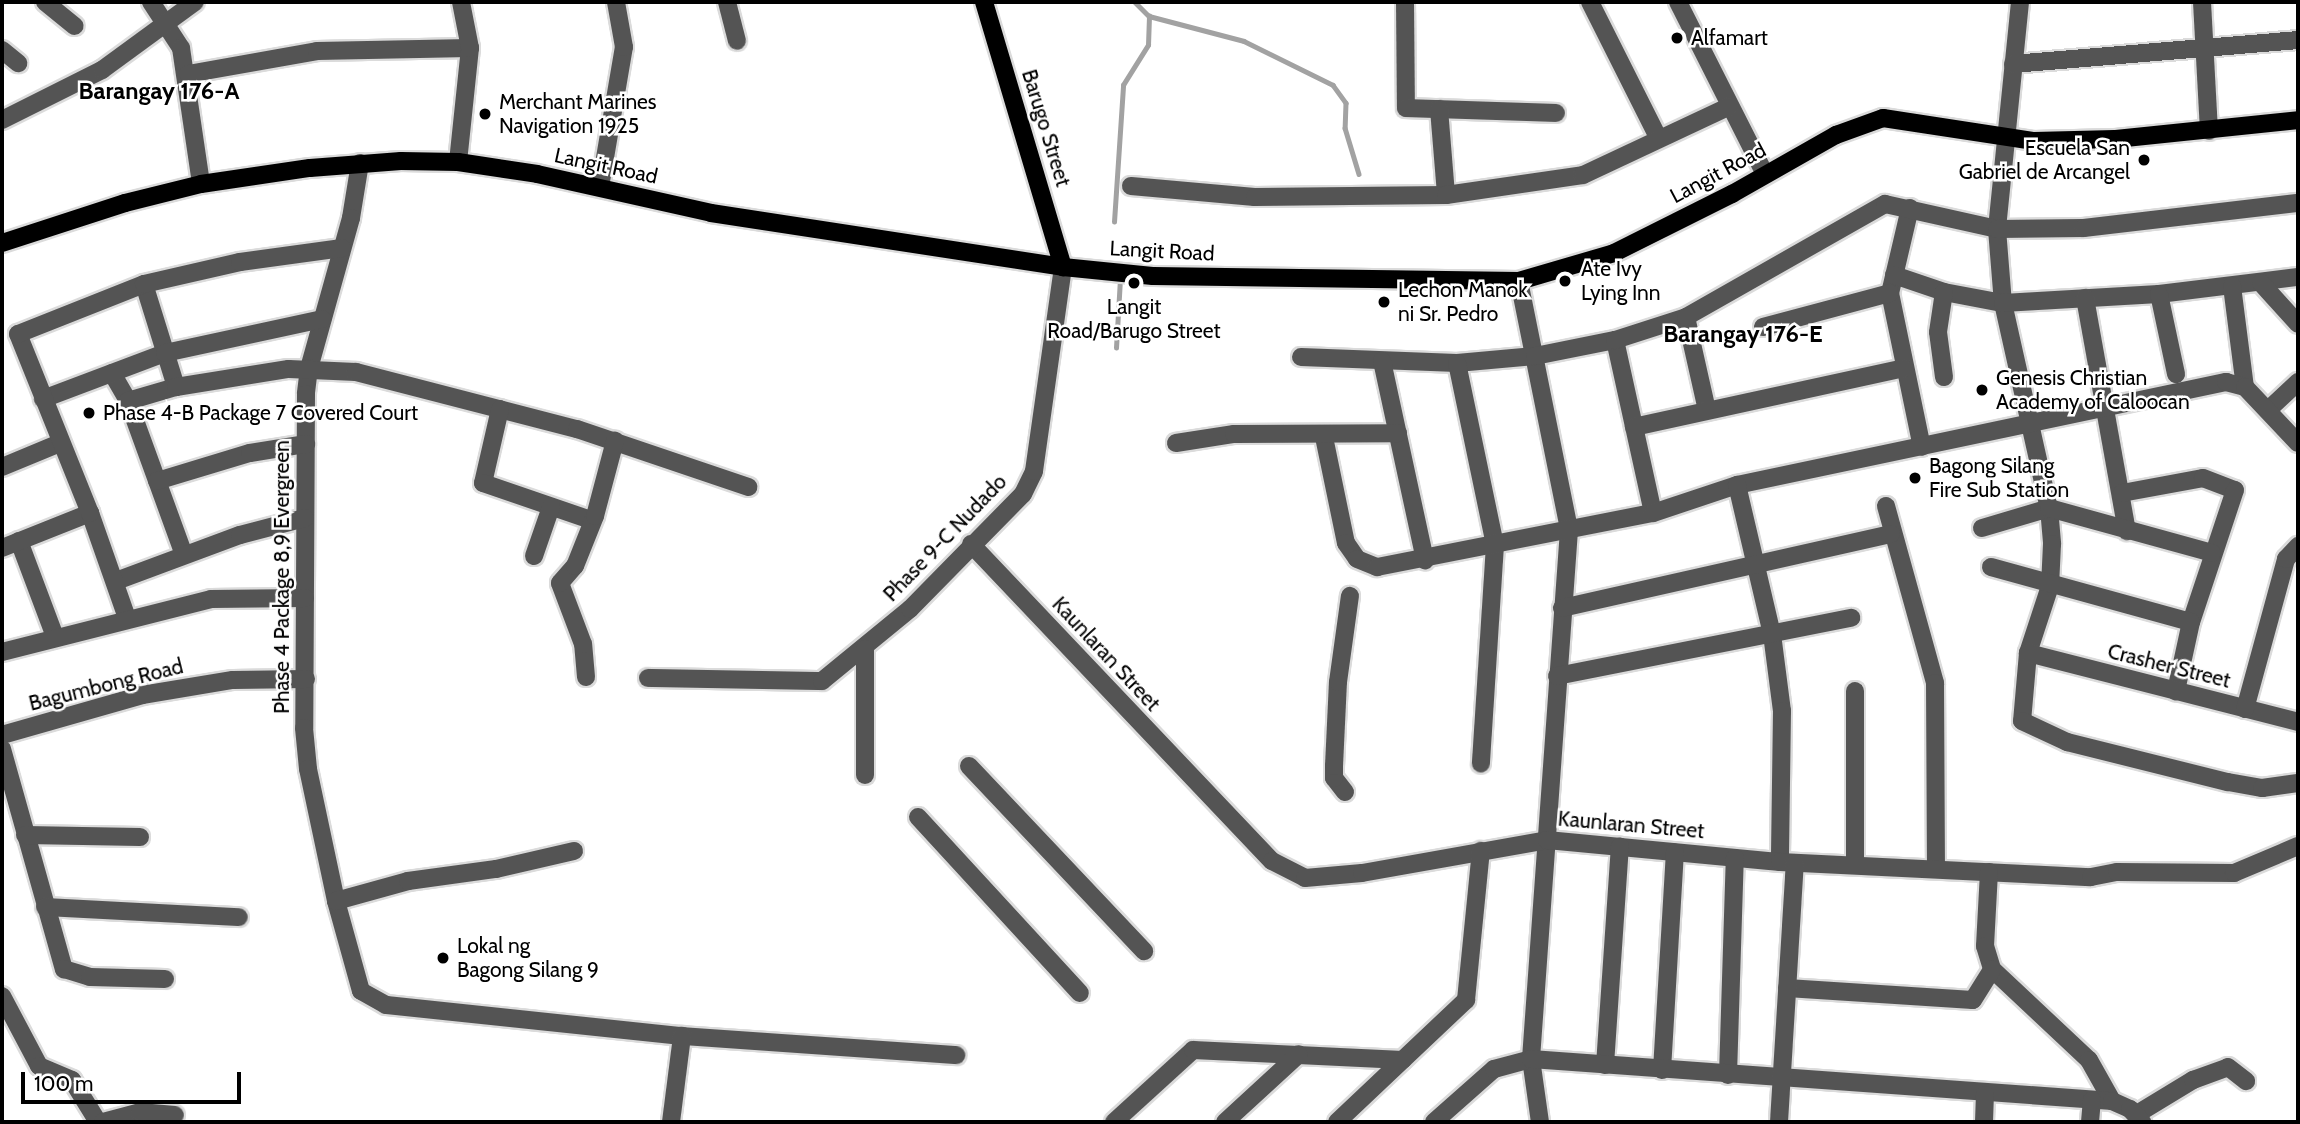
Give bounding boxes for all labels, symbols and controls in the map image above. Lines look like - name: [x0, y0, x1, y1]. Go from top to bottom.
- place label: Alfamart: [1691, 25, 1768, 51]
- marker: Alfamart: [1669, 30, 1685, 46]
- street label: Barugo Street: [1016, 66, 1076, 190]
- district label: Barangay 176-A: [79, 77, 239, 105]
- place label: Merchant Marines Navigation 1925: [499, 89, 657, 139]
- marker: Merchant Marines Navigation 1925: [477, 106, 493, 122]
- place label: Escuela San Gabriel de Arcangel: [1959, 135, 2130, 185]
- street label: Langit Road: [1666, 137, 1770, 209]
- street label: Langit Road: [552, 143, 660, 189]
- marker: Escuela San Gabriel de Arcangel: [2136, 152, 2152, 168]
- street label: Langit Road: [1109, 236, 1215, 266]
- place label: Ate Ivy Lying Inn: [1581, 256, 1661, 306]
- marker: Ate Ivy Lying Inn: [1555, 271, 1575, 291]
- marker: Langit Road/Barugo Street: [1126, 275, 1142, 291]
- place label: Lechon Manok ni Sr. Pedro: [1398, 277, 1528, 327]
- place label: Langit Road/Barugo Street: [1047, 294, 1221, 344]
- marker: Lechon Manok ni Sr. Pedro: [1376, 294, 1392, 310]
- district label: Barangay 176-E: [1663, 320, 1823, 348]
- place label: Genesis Christian Academy of Caloocan: [1996, 365, 2190, 415]
- marker: Genesis Christian Academy of Caloocan: [1974, 382, 1990, 398]
- place label: Phase 4-B Package 7 Covered Court: [103, 400, 418, 426]
- marker: Phase 4-B Package 7 Covered Court: [81, 405, 97, 421]
- street label: Phase 4 Package 8,9 Evergreen: [269, 440, 295, 714]
- place label: Bagong Silang Fire Sub Station: [1929, 453, 2069, 503]
- street label: Phase 9-C Nudado: [878, 469, 1012, 607]
- marker: Bagong Silang Fire Sub Station: [1907, 470, 1923, 486]
- street label: Kaunlaran Street: [1047, 592, 1165, 716]
- street label: Crasher Street: [2105, 639, 2233, 693]
- street label: Bagumbong Road: [26, 654, 186, 716]
- street label: Kaunlaran Street: [1557, 806, 1705, 844]
- place label: Lokal ng Bagong Silang 9: [457, 933, 599, 983]
- marker: Lokal ng Bagong Silang 9: [435, 950, 451, 966]
- scale bar: [24, 1058, 245, 1102]
- text: 100 m: [34, 1071, 93, 1096]

